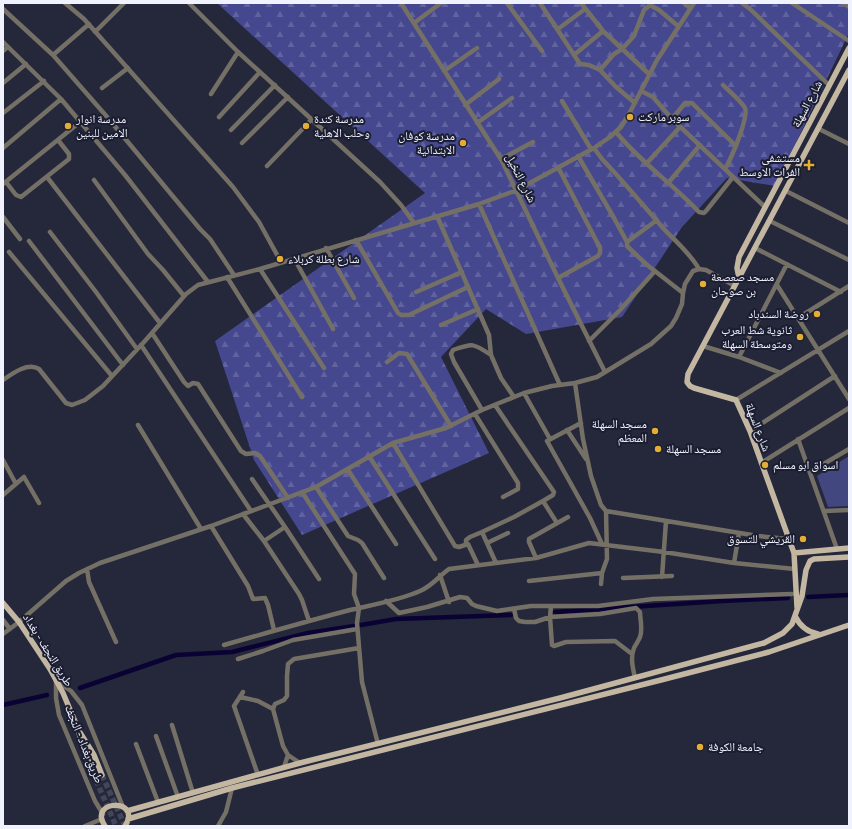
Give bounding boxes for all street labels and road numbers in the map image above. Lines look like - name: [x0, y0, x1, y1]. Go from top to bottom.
- street label: شارع السهلة: [789, 78, 826, 130]
- street label: شارع النخيل: [502, 151, 539, 205]
- street label: شارع السهلة: [741, 401, 774, 454]
- street label: طريق النجف - بغداد: [19, 611, 76, 690]
- street label: طريق بغداد - النجف: [61, 703, 106, 786]

